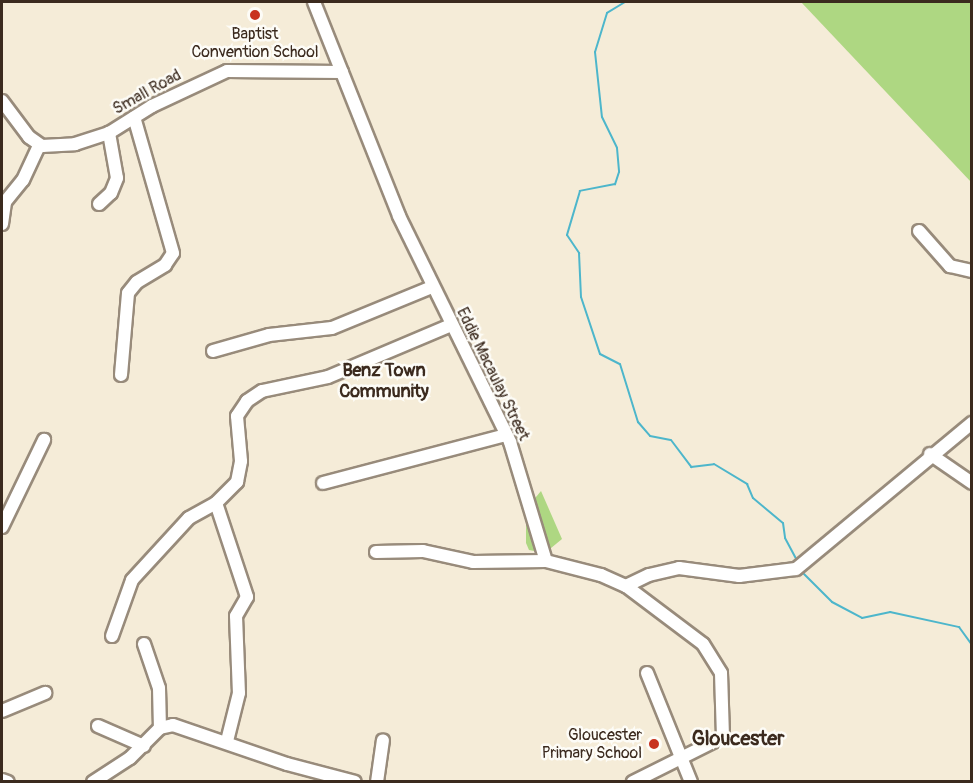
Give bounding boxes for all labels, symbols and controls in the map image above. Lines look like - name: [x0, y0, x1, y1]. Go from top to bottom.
- marker: Baptist Convention School: [248, 8, 262, 22]
- place label: Baptist Convention School: [191, 24, 319, 62]
- street label: Small Road: [109, 65, 185, 119]
- street label: Eddie Macaulay Street: [453, 304, 533, 444]
- district label: Benz Town Community: [339, 361, 429, 404]
- place label: Gloucester Primary School: [542, 725, 642, 763]
- district label: Gloucester: [692, 726, 784, 750]
- marker: Gloucester Primary School: [647, 737, 661, 751]

